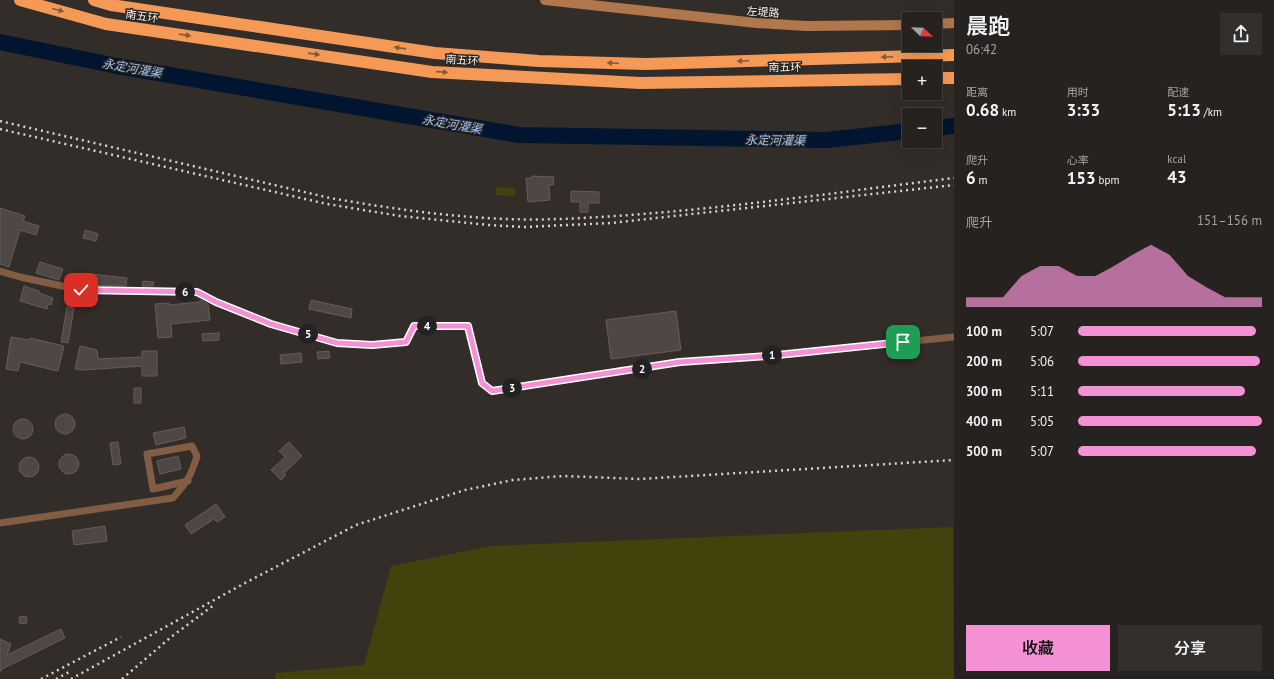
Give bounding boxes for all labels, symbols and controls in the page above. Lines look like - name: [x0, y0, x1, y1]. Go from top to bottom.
- street label: 左堤路: [746, 4, 780, 20]
- one-way arrow: [52, 7, 64, 13]
- street label: 南五环: [125, 7, 159, 25]
- north arrow: [902, 12, 942, 52]
- map controls: [902, 12, 942, 148]
- text: 晨跑: [966, 12, 1010, 40]
- button: share: [1220, 13, 1262, 55]
- one-way arrow: [179, 32, 191, 38]
- text: 06:42: [966, 41, 997, 58]
- one-way arrow: [394, 45, 406, 51]
- one-way arrow: [308, 51, 320, 57]
- street label: 南五环: [445, 52, 479, 68]
- one-way arrow: [880, 54, 893, 60]
- water label: 永定河灌渠: [101, 55, 165, 81]
- one-way arrow: [736, 58, 749, 64]
- one-way arrow: [606, 60, 619, 66]
- street label: 南五环: [768, 60, 802, 74]
- button: +: [902, 60, 942, 100]
- one-way arrow: [436, 69, 448, 76]
- text: 距离: [966, 85, 988, 99]
- text: 用时: [1067, 85, 1089, 99]
- text: 配速: [1167, 85, 1189, 99]
- text: 0.68: [966, 99, 999, 121]
- text: 3:33: [1067, 99, 1100, 121]
- text: 5:13: [1167, 99, 1201, 121]
- text: km: [999, 105, 1016, 119]
- text: /km: [1201, 105, 1222, 119]
- button: −: [902, 108, 942, 148]
- water label: 永定河灌渠: [421, 111, 485, 137]
- water label: 永定河灌渠: [745, 132, 807, 148]
- text: kcal: [1167, 152, 1186, 166]
- text: 爬升: [966, 153, 988, 167]
- text: 心率: [1067, 153, 1089, 167]
- text: 43: [1167, 166, 1187, 188]
- text: 6: [966, 167, 976, 189]
- text: 153: [1067, 167, 1096, 189]
- text: m: [976, 173, 988, 187]
- text: bpm: [1096, 173, 1119, 187]
- text: 151–156 m: [1197, 212, 1262, 229]
- text: 爬升: [966, 214, 992, 231]
- pin: [64, 273, 98, 307]
- icon: check: [70, 279, 92, 301]
- pin: 6: [175, 282, 195, 302]
- text: 6: [182, 285, 188, 299]
- pin: 4: [417, 316, 437, 336]
- text: 4: [424, 319, 430, 333]
- text: 100 m: [966, 323, 1002, 340]
- text: 5:07: [1030, 323, 1054, 340]
- pin: 5: [298, 324, 318, 344]
- pin: [886, 325, 920, 359]
- text: 5: [305, 327, 311, 341]
- icon: arrive: [892, 331, 914, 353]
- pin: 1: [762, 345, 782, 365]
- text: 1: [769, 348, 775, 362]
- text: 200 m: [966, 353, 1002, 370]
- text: 5:06: [1030, 353, 1054, 370]
- pin: 2: [632, 359, 652, 379]
- text: 2: [639, 362, 645, 376]
- pin: 3: [502, 378, 522, 398]
- text: 3: [509, 381, 515, 395]
- text: 300 m: [966, 383, 1002, 400]
- text: 5:11: [1030, 383, 1054, 400]
- text: 400 m: [966, 413, 1002, 430]
- text: 5:05: [1030, 413, 1054, 430]
- text: 500 m: [966, 443, 1002, 460]
- text: 5:07: [1030, 443, 1054, 460]
- button: 收藏: [966, 625, 1110, 671]
- button: 分享: [1118, 625, 1262, 671]

